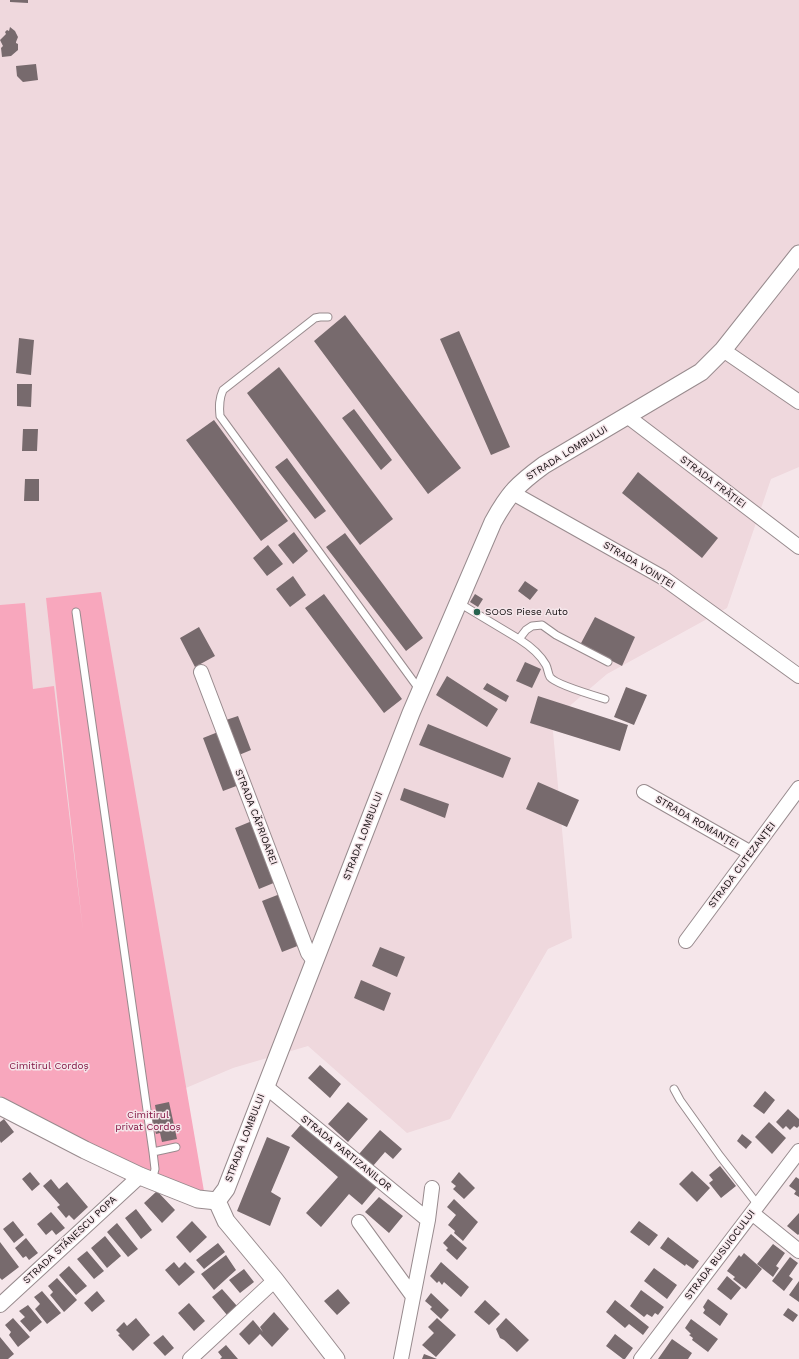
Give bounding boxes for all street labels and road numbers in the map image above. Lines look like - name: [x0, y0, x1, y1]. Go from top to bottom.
- street label: STRADA LOMBULUI: [524, 423, 610, 483]
- street label: STRADA FRĂȚIEI: [678, 453, 748, 511]
- street label: STRADA VOINȚEI: [601, 539, 677, 591]
- street label: STRADA CĂPRIOAREI: [232, 768, 280, 866]
- street label: STRADA LOMBULUI: [341, 790, 385, 882]
- street label: STRADA ROMANȚEI: [653, 793, 741, 851]
- street label: STRADA CUTEZANȚEI: [706, 820, 778, 910]
- street label: STRADA LOMBULUI: [223, 1092, 267, 1184]
- street label: STRADA PARTIZANILOR: [298, 1113, 394, 1193]
- street label: STRADA STĂNESCU POPA: [21, 1193, 119, 1287]
- street label: STRADA BUSUIOCULUI: [682, 1208, 758, 1302]

